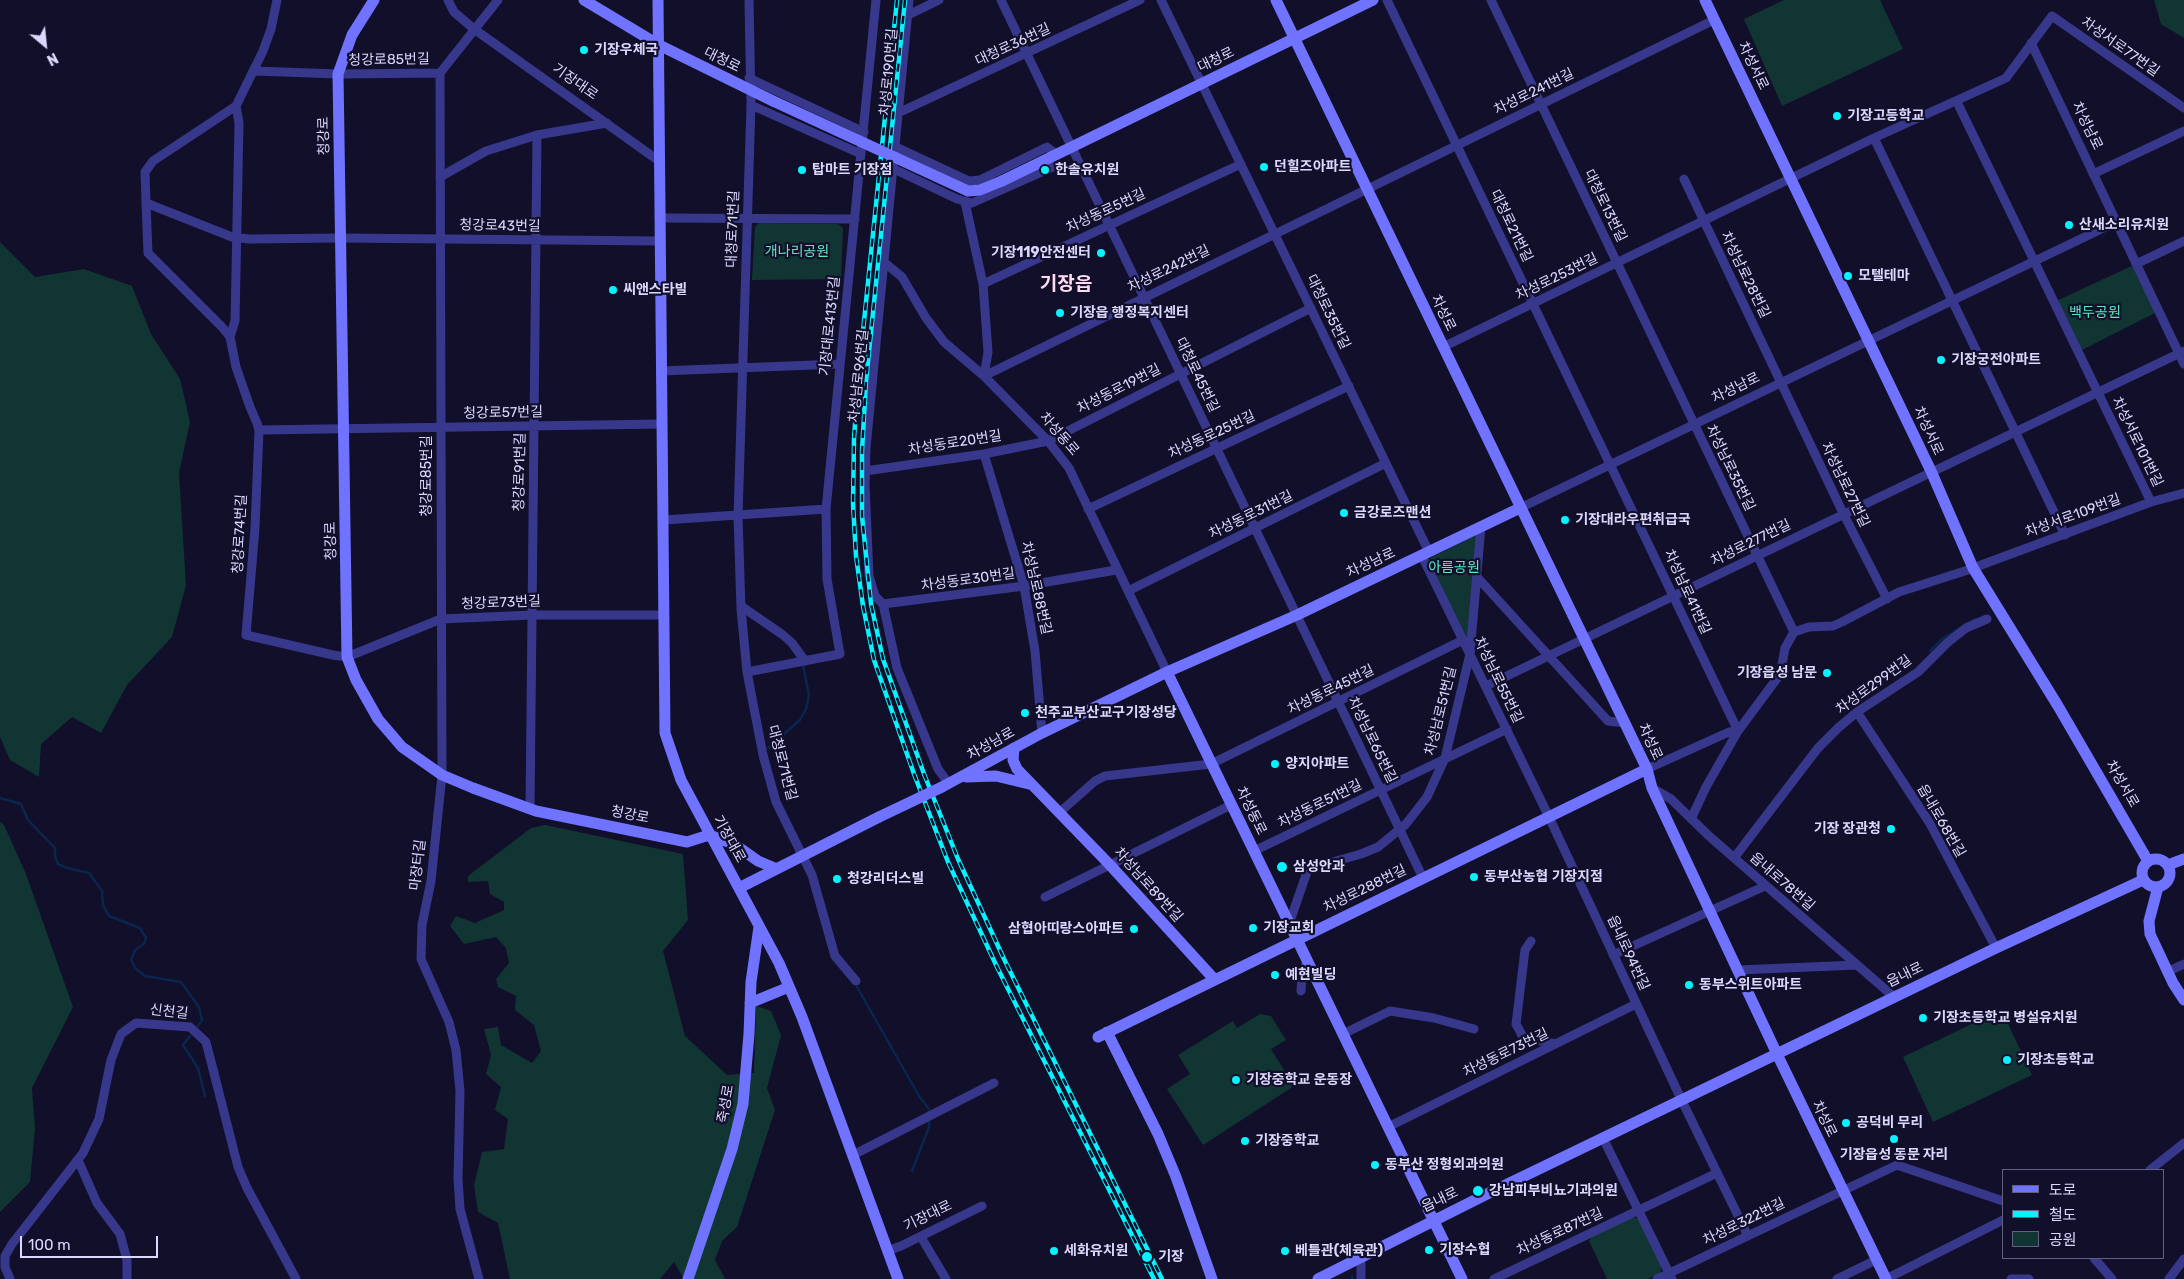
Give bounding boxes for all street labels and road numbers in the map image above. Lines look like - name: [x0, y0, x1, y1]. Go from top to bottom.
- street label: 차성서로77번길: [2078, 14, 2162, 80]
- street label: 대청로36번길: [973, 20, 1053, 70]
- street label: 차성로190번길: [877, 28, 901, 116]
- street label: 차성서로: [1734, 39, 1772, 93]
- street label: 대청로: [701, 44, 743, 76]
- street label: 대청로: [1195, 44, 1237, 76]
- street label: 청강로85번길: [348, 51, 430, 69]
- street label: 기장대로: [549, 60, 601, 104]
- street label: 차성로241번길: [1491, 65, 1577, 119]
- street label: 차성남로: [2068, 99, 2106, 153]
- street label: 청강로: [315, 117, 333, 155]
- street label: 대청로13번길: [1580, 167, 1630, 245]
- street label: 차성동로5번길: [1064, 185, 1148, 237]
- street label: 대청로21번길: [1486, 187, 1536, 265]
- street label: 대청로71번길: [723, 190, 743, 268]
- street label: 청강로43번길: [459, 217, 541, 235]
- street label: 차성남로28번길: [1717, 229, 1773, 321]
- street label: 차성로242번길: [1125, 242, 1213, 296]
- street label: 차성로253번길: [1513, 250, 1601, 304]
- street label: 대청로35번길: [1303, 272, 1353, 352]
- street label: 기장대로413번길: [816, 275, 844, 377]
- street label: 차성로: [1427, 292, 1459, 334]
- street label: 차성남로96번길: [846, 328, 872, 424]
- street label: 대청로45번길: [1172, 335, 1222, 415]
- street label: 차성동로19번길: [1074, 361, 1164, 417]
- street label: 차성남로: [1709, 369, 1763, 407]
- street label: 차성서로101번길: [2108, 394, 2166, 490]
- street label: 청강로57번길: [463, 404, 543, 422]
- street label: 차성서로: [1910, 404, 1946, 458]
- street label: 차성동로25번길: [1166, 408, 1258, 462]
- street label: 차성동로: [1036, 409, 1082, 459]
- street label: 차성남로35번길: [1702, 422, 1758, 514]
- street label: 차성동로20번길: [907, 427, 1003, 459]
- street label: 청강로91번길: [511, 433, 529, 511]
- street label: 청강로85번길: [419, 435, 435, 517]
- street label: 차성남로27번길: [1817, 440, 1873, 530]
- street label: 차성동로31번길: [1206, 487, 1296, 543]
- street label: 차성서로109번길: [2023, 491, 2123, 541]
- street label: 청강로74번길: [230, 494, 250, 574]
- street label: 차성로277번길: [1708, 516, 1794, 570]
- street label: 청강로: [322, 522, 340, 560]
- street label: 차성남로88번길: [1017, 540, 1055, 636]
- street label: 차성남로: [1344, 545, 1398, 581]
- street label: 차성남로41번길: [1660, 547, 1714, 637]
- street label: 차성동로30번길: [920, 565, 1016, 595]
- street label: 청강로73번길: [461, 593, 541, 613]
- street label: 차성남로55번길: [1470, 634, 1526, 726]
- street label: 차성로299번길: [1833, 652, 1915, 718]
- street label: 차성동로45번길: [1285, 662, 1377, 718]
- street label: 차성남로51번길: [1422, 665, 1460, 757]
- street label: 차성남로65번길: [1344, 694, 1400, 786]
- street label: 차성로: [1634, 721, 1666, 763]
- street label: 대청로71번길: [764, 723, 800, 803]
- street label: 차성남로: [964, 724, 1018, 764]
- street label: 차성서로: [2102, 757, 2142, 811]
- street label: 차성동로51번길: [1275, 776, 1365, 832]
- street label: 읍내로68번길: [1913, 781, 1969, 861]
- street label: 차성동로: [1232, 784, 1270, 838]
- street label: 청강로: [609, 803, 651, 827]
- street label: 기장대로: [709, 812, 749, 866]
- street label: 마장터길: [407, 838, 429, 892]
- street label: 차성남로89번길: [1110, 844, 1186, 926]
- street label: 읍내로78번길: [1746, 849, 1818, 915]
- street label: 차성로288번길: [1321, 862, 1409, 916]
- street label: 읍내로94번길: [1603, 913, 1653, 993]
- street label: 읍내로: [1884, 959, 1926, 991]
- street label: 신천길: [149, 1001, 189, 1023]
- street label: 차성동로73번길: [1461, 1025, 1551, 1081]
- street label: 죽성로: [714, 1084, 738, 1124]
- street label: 차성로: [1808, 1098, 1840, 1140]
- street label: 읍내로: [1419, 1184, 1461, 1216]
- street label: 차성로322번길: [1700, 1195, 1788, 1249]
- street label: 기장대로: [901, 1197, 955, 1235]
- street label: 차성동로87번길: [1514, 1205, 1606, 1259]

